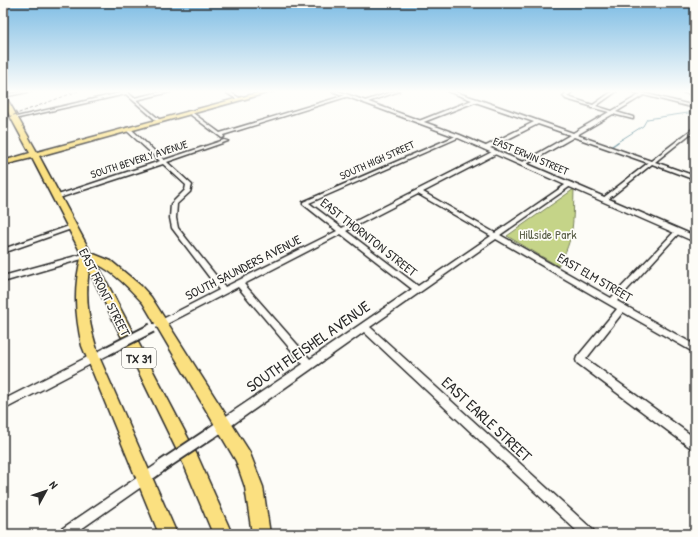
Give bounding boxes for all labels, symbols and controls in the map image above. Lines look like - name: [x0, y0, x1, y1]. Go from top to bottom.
- street label: EAST ERWIN STREET: [491, 134, 572, 179]
- street label: SOUTH BEVERLY AVENUE: [89, 137, 189, 181]
- street label: SOUTH HIGH STREET: [337, 137, 418, 183]
- street label: EAST THORNTON STREET: [317, 194, 422, 281]
- park label: Hillside Park: [519, 225, 577, 243]
- street label: SOUTH SAUNDERS AVENUE: [182, 230, 304, 304]
- street label: EAST FRONT STREET: [75, 245, 135, 340]
- street label: EAST ELM STREET: [554, 248, 637, 306]
- street label: SOUTH FLEISHEL AVENUE: [242, 295, 374, 397]
- road number: TX 31: [122, 348, 156, 368]
- street label: EAST EARLE STREET: [437, 371, 537, 467]
- north arrow: [26, 471, 66, 511]
- text: N: [46, 478, 61, 491]

